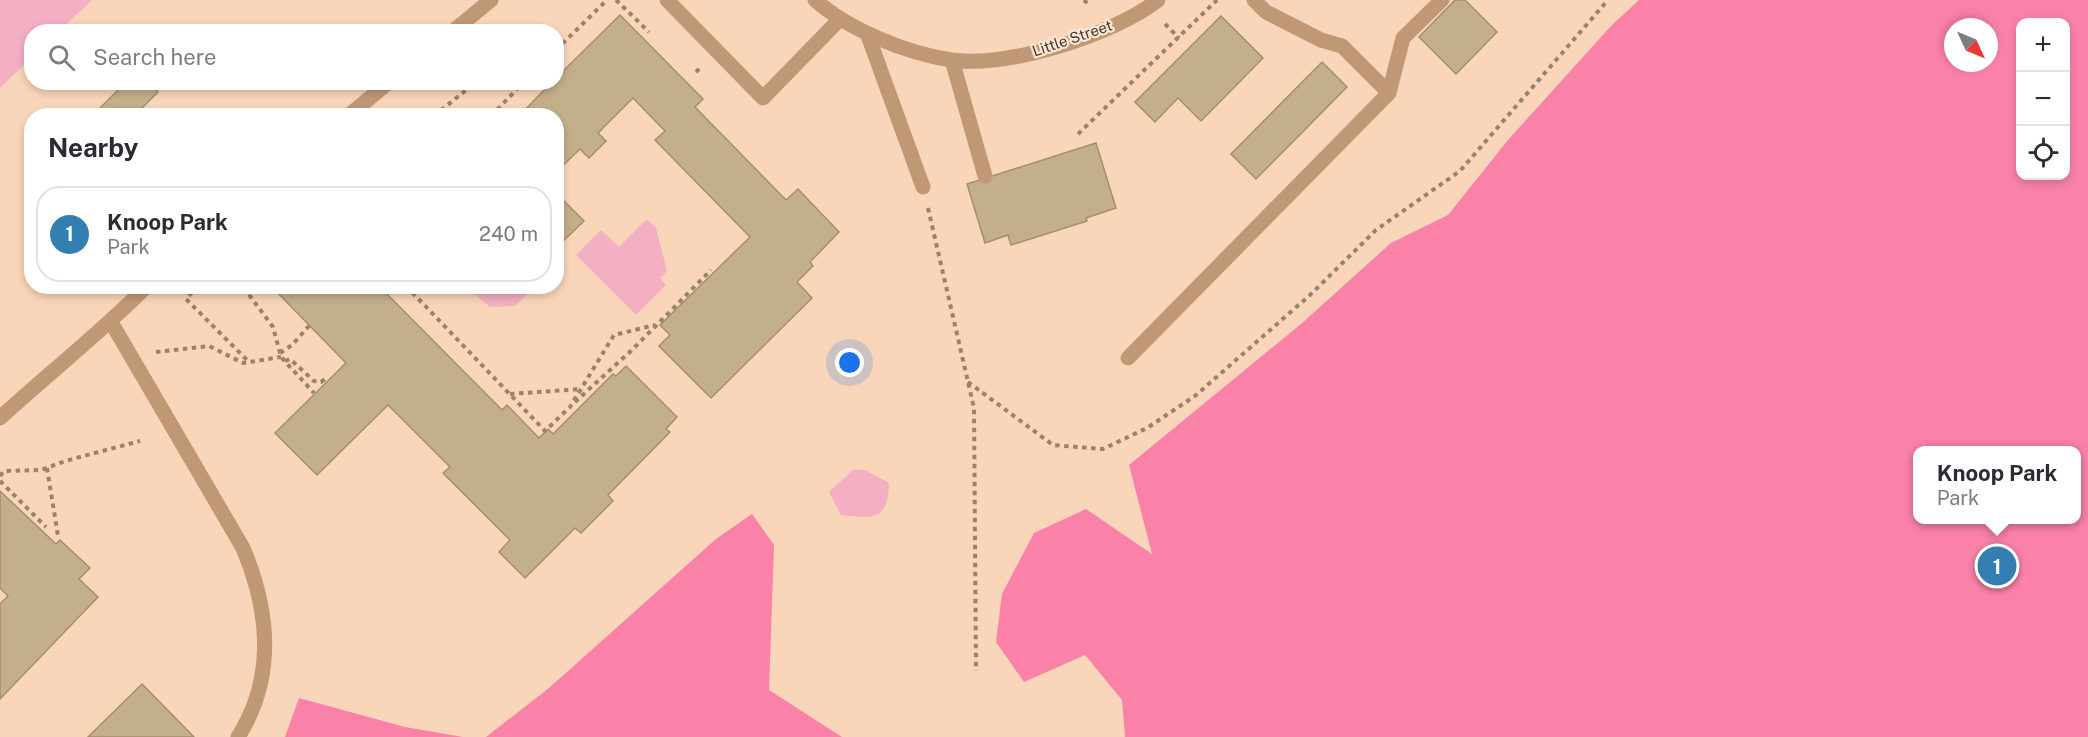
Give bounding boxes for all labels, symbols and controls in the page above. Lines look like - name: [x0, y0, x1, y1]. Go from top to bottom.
- street label: Little Street: [1030, 16, 1114, 60]
- north arrow: [1944, 18, 1998, 72]
- map controls: [2016, 18, 2070, 180]
- button: +: [2016, 18, 2070, 72]
- search box: [24, 24, 564, 90]
- icon: search: [45, 41, 78, 74]
- text: Search here: [93, 44, 217, 70]
- button: −: [2016, 72, 2070, 126]
- button: locate: [2016, 126, 2070, 180]
- text: Nearby: [48, 132, 138, 163]
- text: Knoop Park: [107, 209, 228, 235]
- text: 1: [65, 222, 74, 246]
- text: 240 m: [479, 222, 538, 246]
- text: Park: [107, 235, 150, 259]
- your location: [835, 348, 864, 377]
- popup: [1913, 446, 2081, 524]
- text: Knoop Park: [1937, 460, 2057, 486]
- text: Park: [1937, 486, 1979, 510]
- pin: 1: [1978, 544, 2016, 588]

